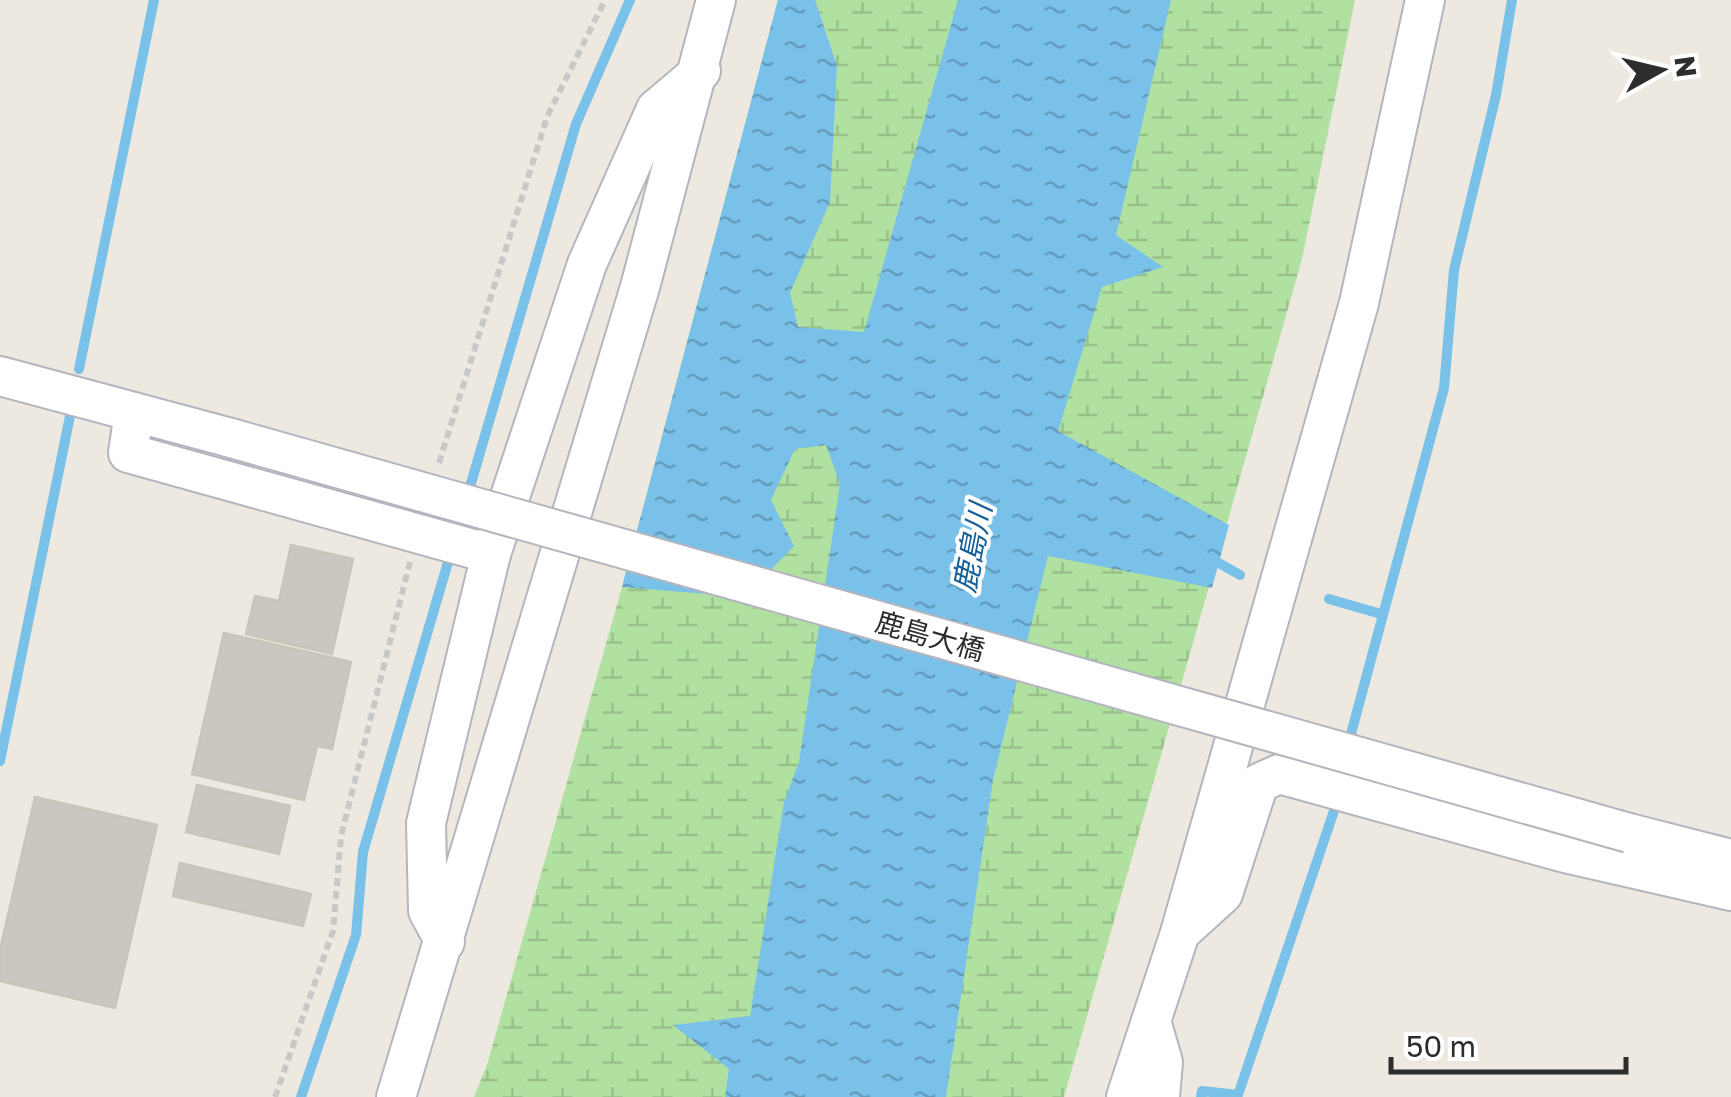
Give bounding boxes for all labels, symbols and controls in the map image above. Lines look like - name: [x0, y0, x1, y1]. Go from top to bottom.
- north arrow: [1611, 20, 1711, 120]
- text: N: [1668, 54, 1704, 79]
- water label: 鹿島川: [946, 497, 999, 595]
- street label: 鹿島大橋: [872, 604, 989, 667]
- scale bar: [1391, 1012, 1626, 1074]
- text: 50 m: [1406, 1028, 1476, 1064]

